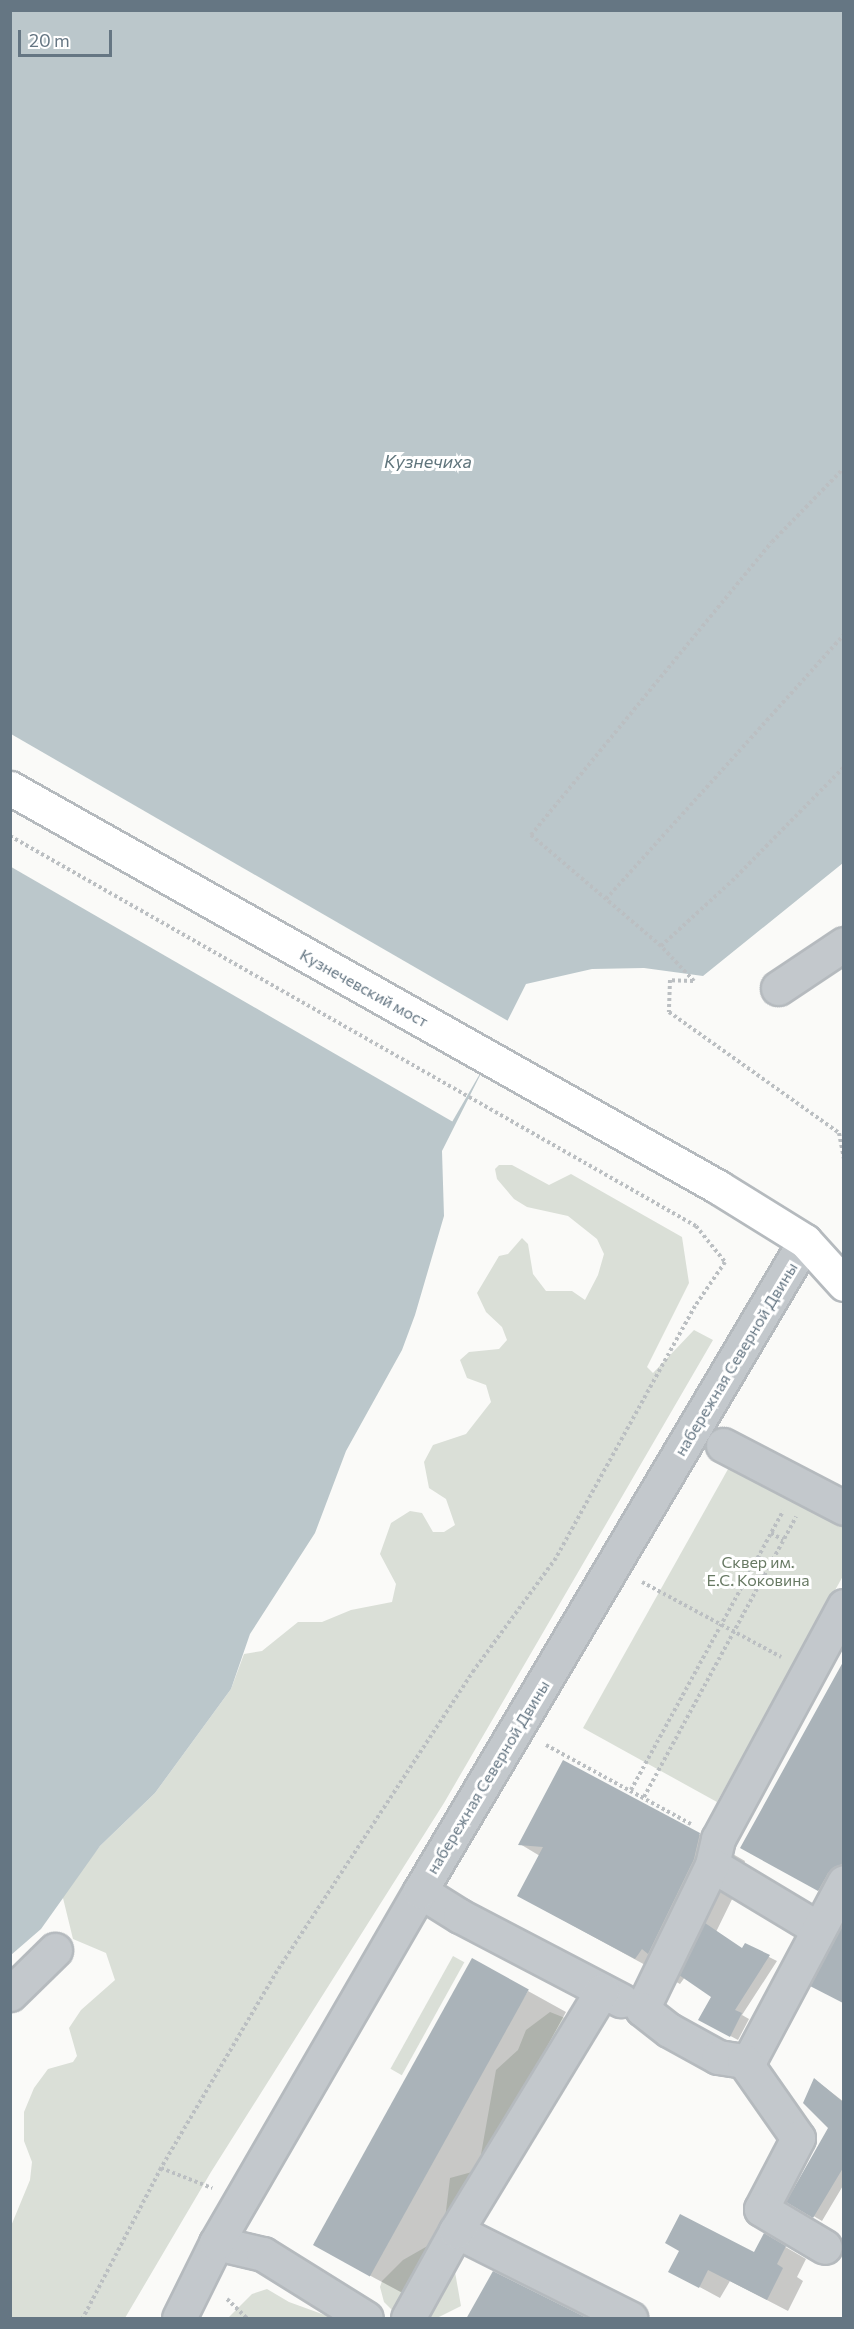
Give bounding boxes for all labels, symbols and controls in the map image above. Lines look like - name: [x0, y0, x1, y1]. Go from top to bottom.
- scale bar: [21, 18, 116, 56]
- text: 20 m: [29, 29, 70, 51]
- water label: Кузнечиха: [384, 450, 472, 472]
- street label: Кузнечевский мост: [297, 945, 431, 1031]
- street label: набережная Северной Двины: [670, 1259, 802, 1459]
- park label: Сквер им. Е.С. Коковина: [706, 1552, 810, 1590]
- street label: набережная Северной Двины: [422, 1677, 554, 1877]

